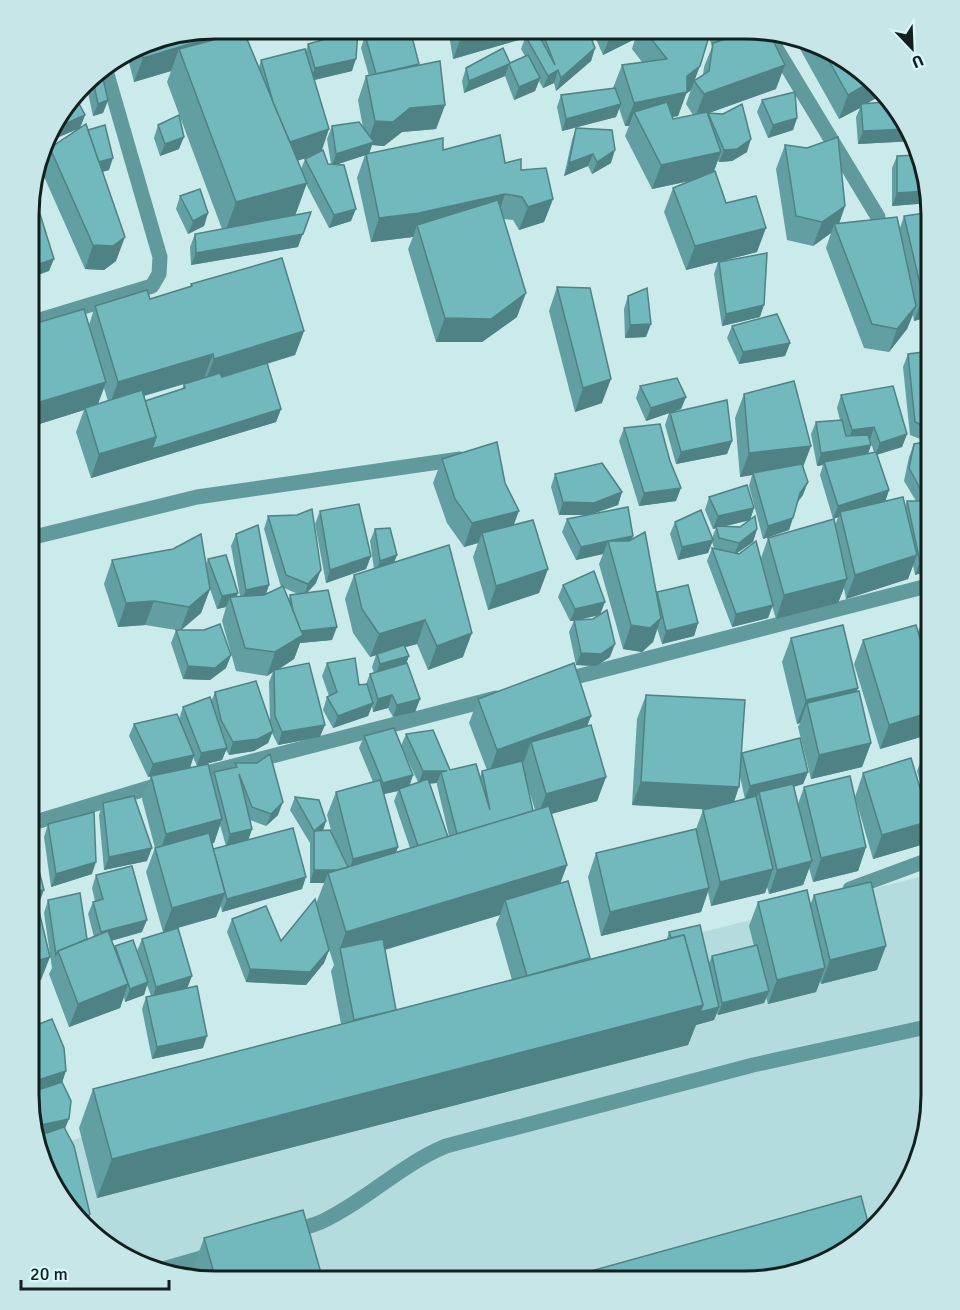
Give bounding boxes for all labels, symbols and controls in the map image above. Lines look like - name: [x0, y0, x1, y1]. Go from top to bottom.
- north arrow: [882, 18, 942, 78]
- text: U: [909, 50, 926, 72]
- scale bar: [21, 1253, 170, 1291]
- text: 20 m: [30, 1263, 68, 1285]

